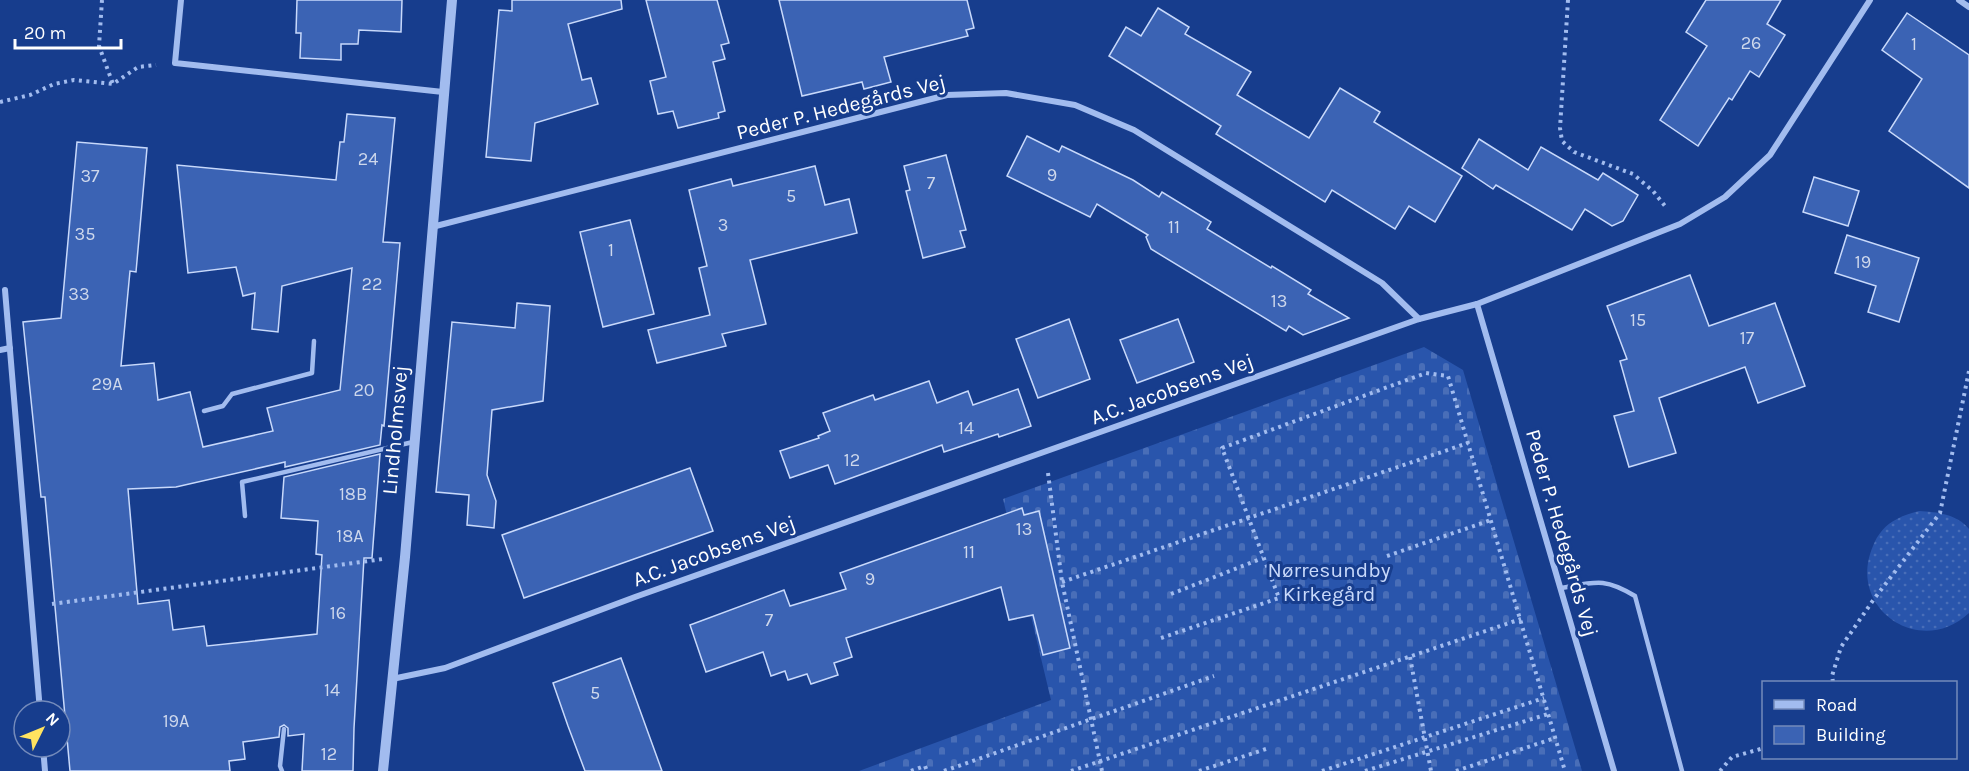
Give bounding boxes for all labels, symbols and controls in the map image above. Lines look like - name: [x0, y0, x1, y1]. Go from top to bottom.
- scale bar: [15, 12, 122, 50]
- text: 20 m: [24, 22, 66, 44]
- house number: 26: [1741, 32, 1761, 54]
- house number: 1: [1911, 33, 1917, 55]
- street label: Peder P. Hedegårds Vej: [734, 69, 948, 145]
- house number: 24: [358, 148, 378, 170]
- house number: 9: [1047, 164, 1057, 186]
- house number: 37: [80, 165, 100, 187]
- house number: 7: [927, 172, 936, 194]
- house number: 5: [786, 185, 796, 207]
- house number: 3: [718, 214, 728, 236]
- house number: 11: [1168, 216, 1180, 238]
- house number: 35: [75, 223, 95, 245]
- house number: 1: [608, 239, 614, 261]
- house number: 19: [1855, 251, 1871, 273]
- house number: 22: [362, 273, 382, 295]
- house number: 33: [68, 283, 90, 305]
- house number: 13: [1271, 290, 1287, 312]
- house number: 15: [1630, 309, 1646, 331]
- house number: 17: [1740, 327, 1755, 349]
- street label: A.C. Jacobsens Vej: [1087, 348, 1257, 430]
- street label: Lindholmsvej: [377, 364, 413, 496]
- house number: 29A: [91, 373, 123, 395]
- house number: 20: [353, 379, 375, 401]
- house number: 14: [958, 417, 974, 439]
- street label: Peder P. Hedegårds Vej: [1521, 427, 1603, 639]
- house number: 12: [844, 449, 860, 471]
- house number: 18B: [339, 483, 367, 505]
- street label: A.C. Jacobsens Vej: [629, 510, 799, 592]
- house number: 13: [1016, 518, 1032, 540]
- house number: 18A: [336, 525, 364, 547]
- house number: 11: [963, 541, 975, 563]
- park label: Nørresundby Kirkegård: [1268, 558, 1391, 606]
- house number: 9: [865, 568, 875, 590]
- house number: 16: [330, 602, 346, 624]
- house number: 7: [765, 609, 774, 631]
- house number: 14: [324, 679, 340, 701]
- legend: [1762, 681, 1957, 759]
- house number: 5: [590, 682, 600, 704]
- text: Road: [1816, 694, 1857, 716]
- north arrow: [12, 699, 72, 759]
- text: N: [42, 708, 63, 730]
- house number: 19A: [163, 710, 189, 732]
- text: Building: [1816, 724, 1886, 746]
- house number: 12: [321, 743, 337, 765]

